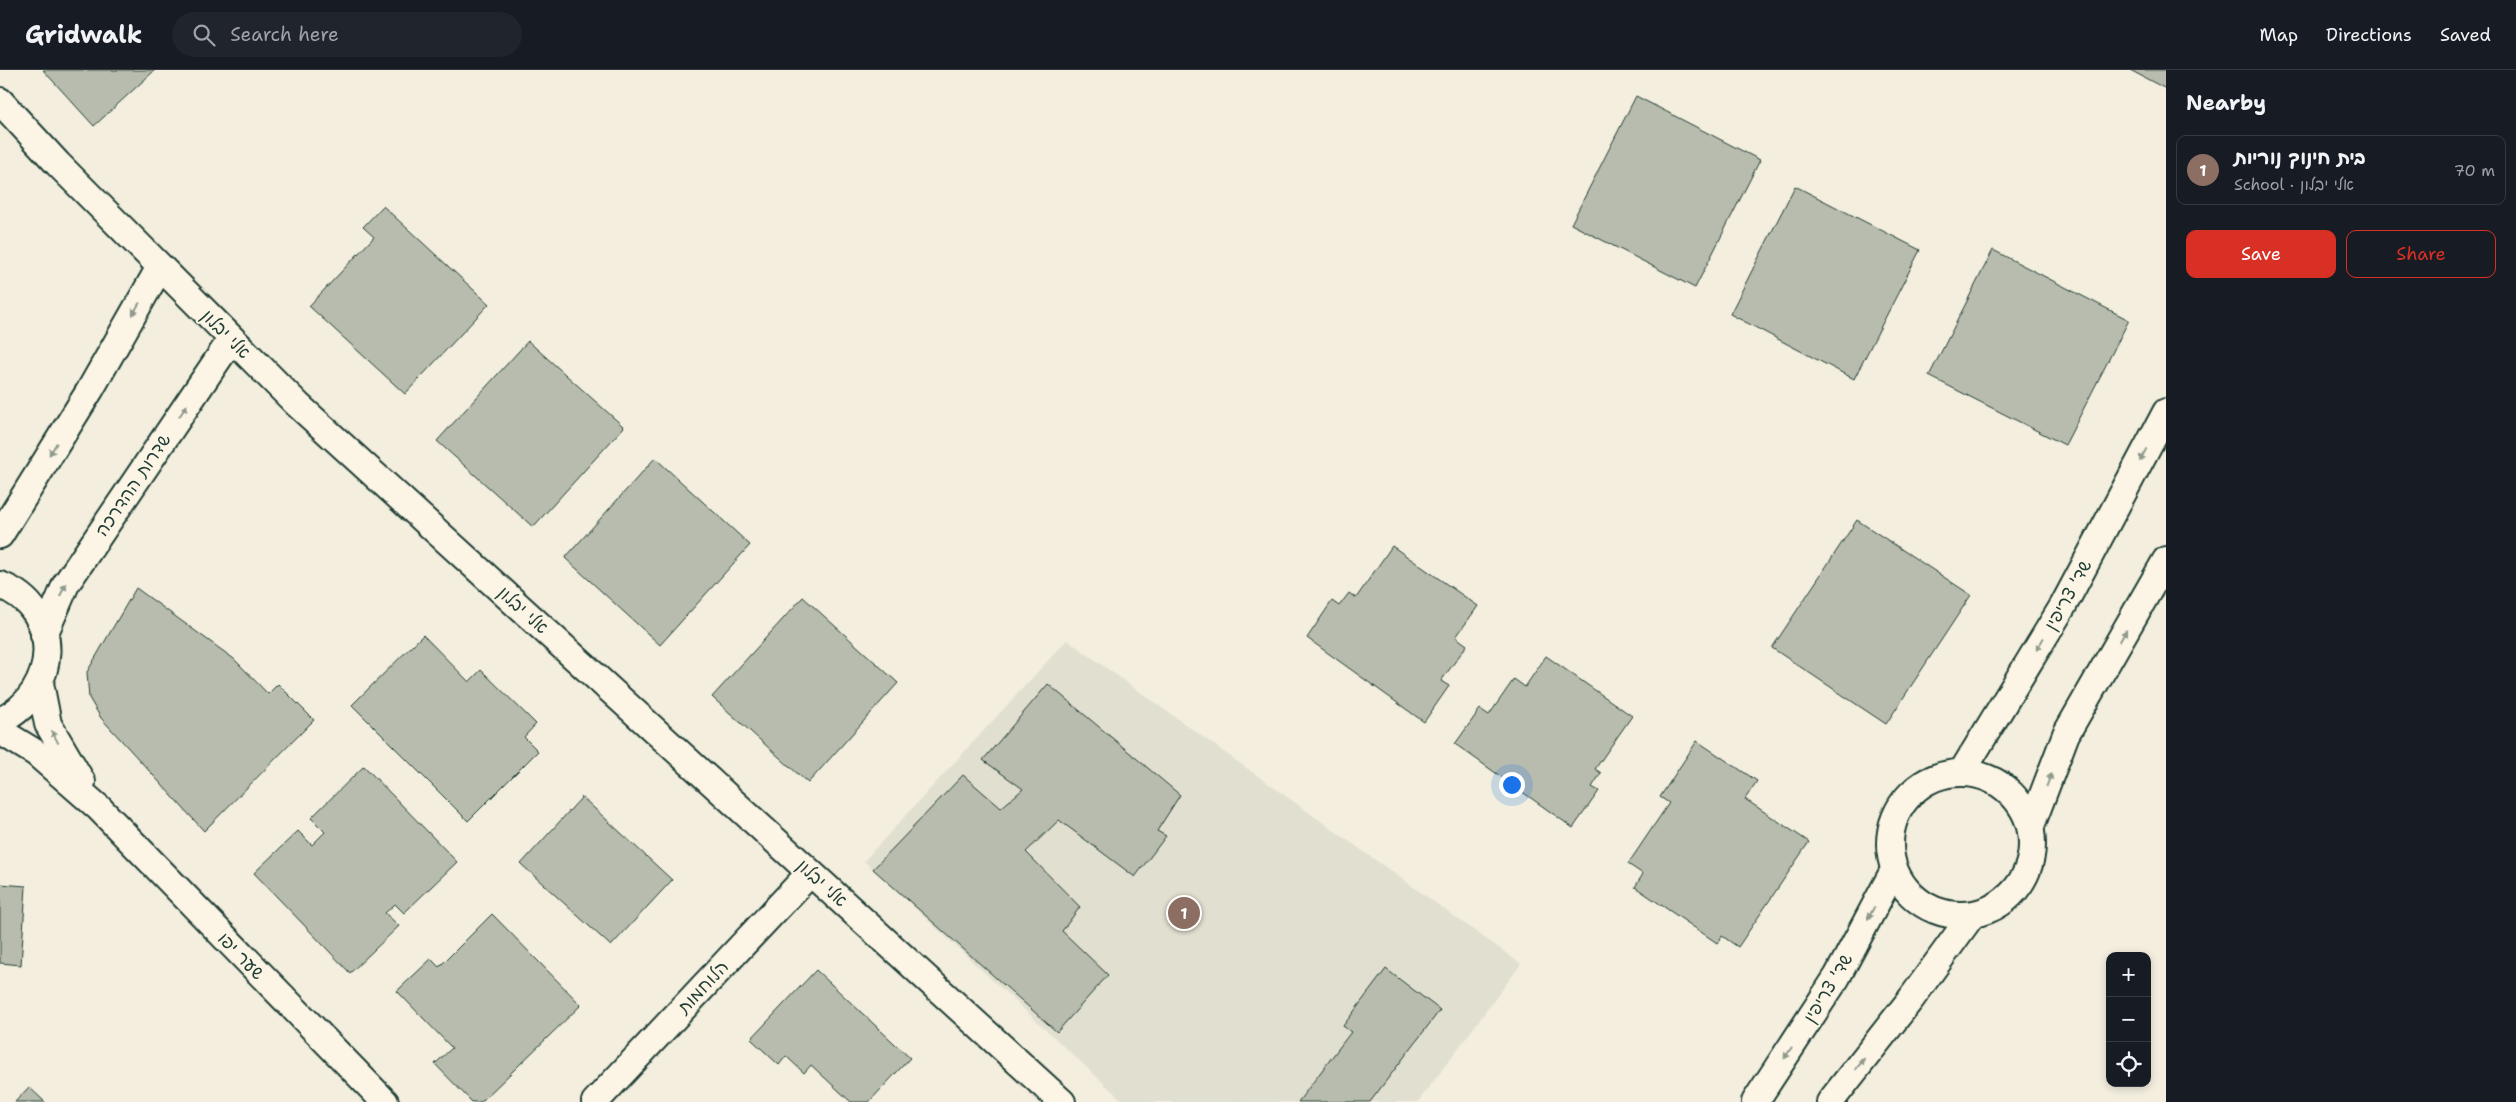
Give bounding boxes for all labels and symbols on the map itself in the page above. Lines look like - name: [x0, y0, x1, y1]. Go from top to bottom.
- one-way arrow: [131, 303, 140, 316]
- street label: אלי יבלון: [196, 304, 256, 364]
- one-way arrow: [178, 404, 187, 418]
- street label: שדרות ההדרכה: [90, 429, 176, 541]
- one-way arrow: [48, 442, 57, 455]
- one-way arrow: [2139, 448, 2147, 463]
- street label: שד' צריפין: [2039, 555, 2097, 635]
- street label: אלי יבלון: [492, 581, 554, 639]
- one-way arrow: [59, 583, 67, 597]
- one-way arrow: [2118, 630, 2127, 643]
- one-way arrow: [2036, 638, 2045, 651]
- one-way arrow: [51, 729, 59, 744]
- your location: [1499, 772, 1525, 798]
- one-way arrow: [2045, 773, 2053, 788]
- street label: אלי יבלון: [791, 854, 853, 912]
- pin: 1: [1168, 894, 1200, 932]
- one-way arrow: [1867, 906, 1875, 921]
- street label: שער יפו: [212, 927, 270, 985]
- street label: שד' צריפין: [1798, 949, 1858, 1027]
- street label: הלוחמות: [671, 955, 734, 1020]
- one-way arrow: [1783, 1046, 1793, 1059]
- one-way arrow: [1855, 1057, 1866, 1070]

